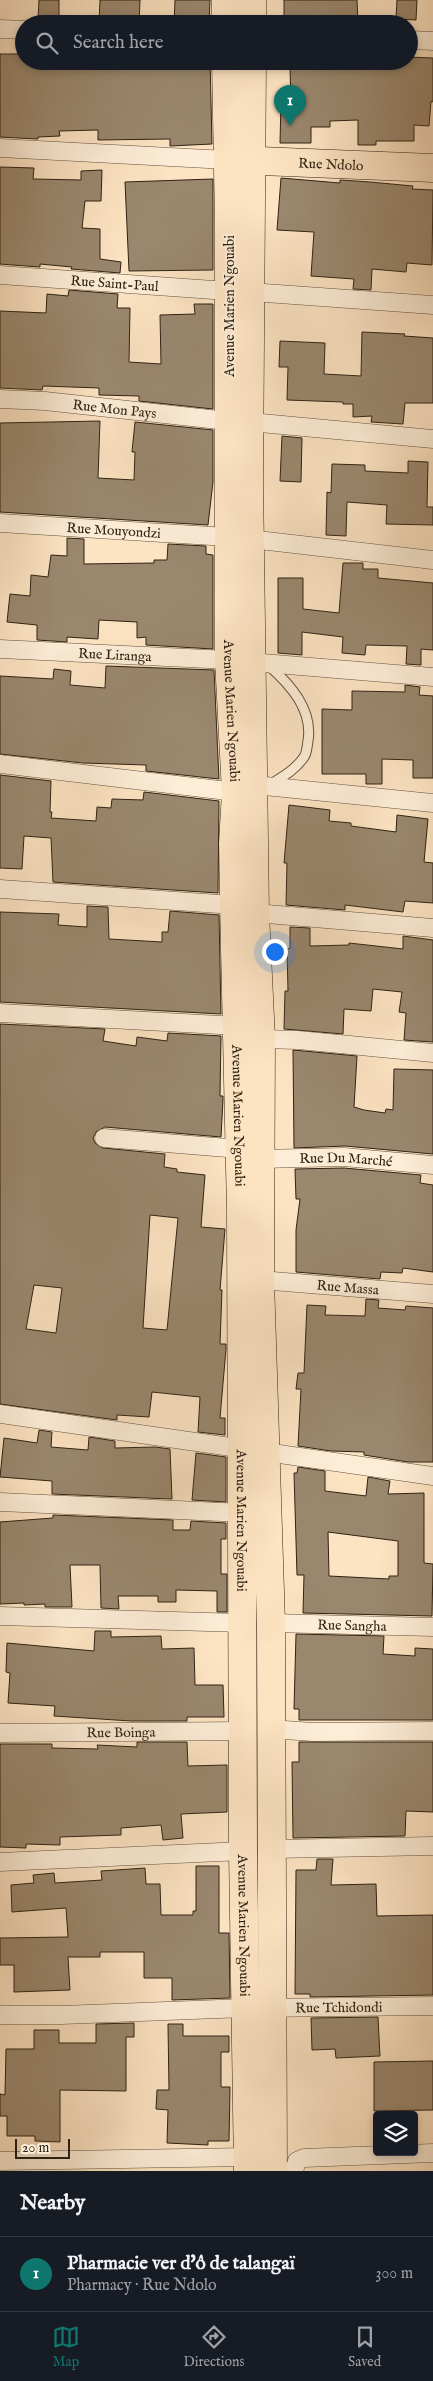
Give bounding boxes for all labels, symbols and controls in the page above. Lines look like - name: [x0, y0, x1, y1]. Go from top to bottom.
- search box: [15, 15, 418, 70]
- icon: search: [33, 29, 61, 57]
- text: Search here: [73, 31, 164, 55]
- pin: 1: [274, 85, 306, 126]
- street label: Rue Ndolo: [298, 155, 364, 175]
- street label: Avenue Marien Ngouabi: [221, 235, 239, 378]
- street label: Rue Saint-Paul: [70, 272, 159, 296]
- street label: Rue Mon Pays: [72, 396, 157, 423]
- street label: Rue Mouyondzi: [66, 519, 162, 543]
- street label: Avenue Marien Ngouabi: [219, 639, 243, 783]
- street label: Rue Liranga: [78, 645, 153, 666]
- your location: [262, 939, 288, 965]
- street label: Avenue Marien Ngouabi: [227, 1043, 248, 1187]
- street label: Rue Du Marché: [299, 1149, 394, 1171]
- street label: Rue Massa: [316, 1277, 380, 1300]
- street label: Avenue Marien Ngouabi: [232, 1448, 250, 1592]
- street label: Rue Sangha: [317, 1616, 388, 1636]
- street label: Rue Boinga: [86, 1724, 157, 1742]
- street label: Avenue Marien Ngouabi: [233, 1853, 253, 1997]
- street label: Rue Tchidondi: [295, 1999, 383, 2017]
- map controls: [373, 2111, 418, 2156]
- button: layers: [373, 2111, 418, 2156]
- scale bar: [15, 2136, 70, 2159]
- text: 20 m: [22, 2139, 49, 2157]
- text: Nearby: [20, 2190, 85, 2217]
- text: Pharmacie ver d'ô de talangaï: [67, 2252, 295, 2276]
- text: 1: [33, 2264, 39, 2284]
- text: 300 m: [375, 2264, 413, 2284]
- text: Pharmacy · Rue Ndolo: [67, 2276, 217, 2296]
- tab: Map: [52, 2323, 80, 2371]
- tab: Directions: [183, 2323, 244, 2371]
- tab: Saved: [348, 2323, 381, 2371]

